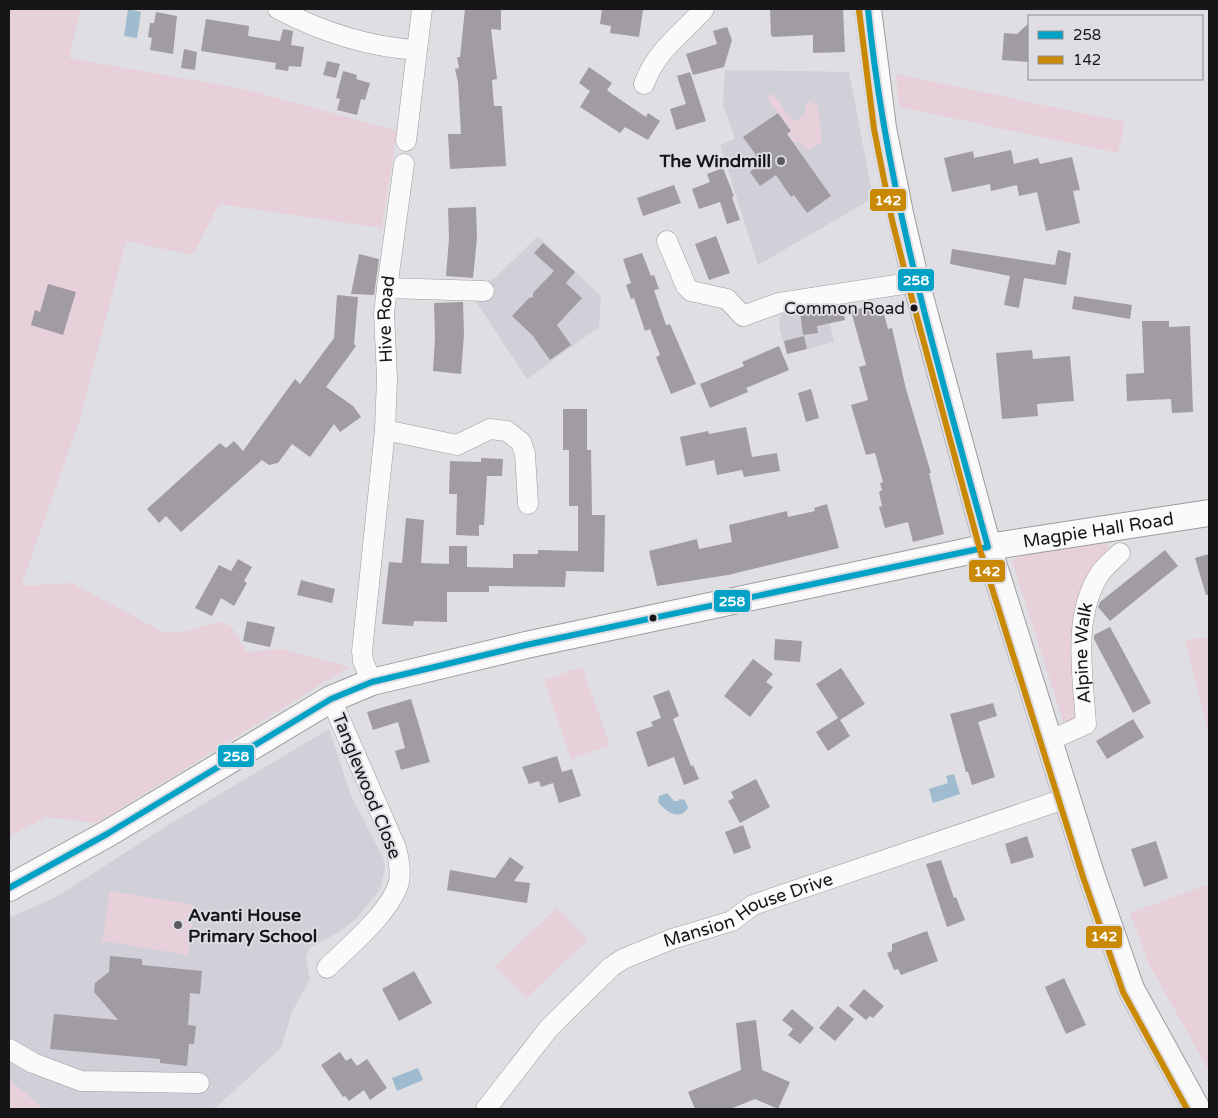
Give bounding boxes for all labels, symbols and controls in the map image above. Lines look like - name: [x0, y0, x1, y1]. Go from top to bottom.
- legend: [1028, 15, 1203, 80]
- text: 258: [1073, 26, 1101, 44]
- text: 142: [1073, 51, 1101, 69]
- place label: The Windmill: [659, 150, 771, 172]
- marker: The Windmill: [775, 155, 787, 167]
- line badge: 142: [869, 188, 907, 212]
- text: 142: [875, 192, 901, 209]
- line badge: 258: [897, 268, 935, 292]
- text: 258: [903, 272, 929, 289]
- street label: Hive Road: [373, 274, 400, 363]
- place label: Common Road: [784, 298, 905, 319]
- marker: Common Road: [909, 303, 919, 313]
- street label: Magpie Hall Road: [1021, 508, 1175, 552]
- line badge: 142: [968, 559, 1006, 583]
- text: 142: [974, 563, 1000, 580]
- line badge: 258: [713, 589, 751, 613]
- text: 258: [719, 593, 745, 610]
- street label: Alpine Walk: [1070, 600, 1098, 705]
- unlabelled marker: [648, 613, 658, 623]
- street label: Tanglewood Close: [328, 710, 406, 862]
- line badge: 258: [217, 744, 255, 768]
- text: 258: [223, 748, 249, 765]
- street label: Mansion House Drive: [661, 868, 836, 952]
- place label: Avanti House Primary School: [188, 904, 317, 947]
- marker: Avanti House Primary School: [172, 919, 184, 931]
- line badge: 142: [1085, 925, 1123, 949]
- text: 142: [1091, 928, 1117, 945]

